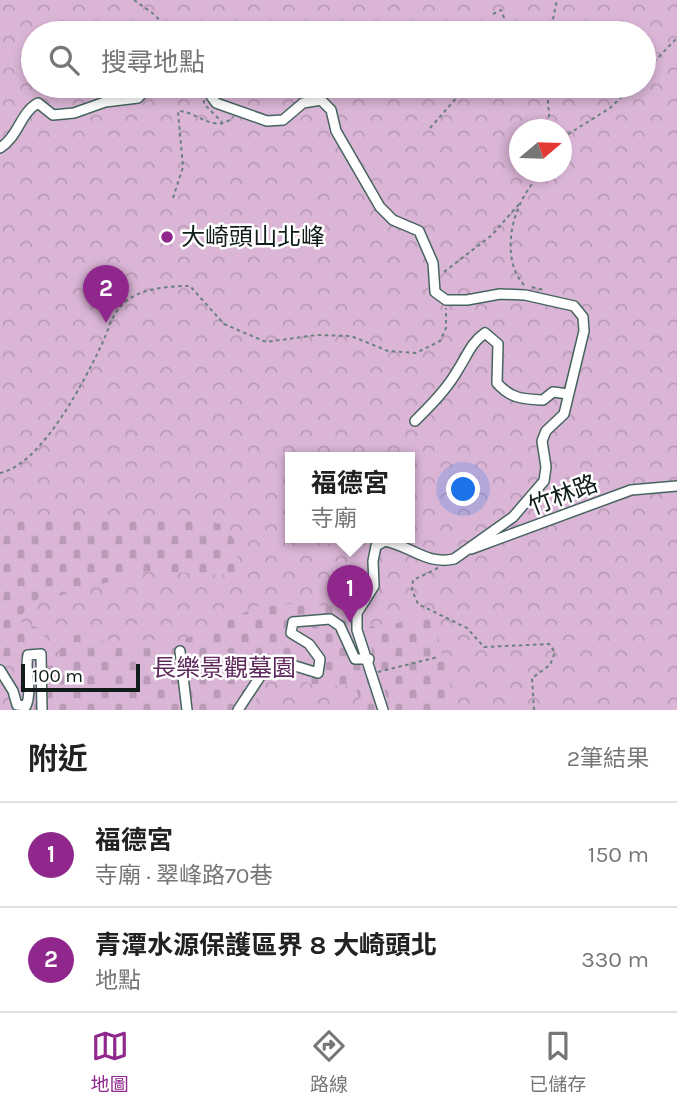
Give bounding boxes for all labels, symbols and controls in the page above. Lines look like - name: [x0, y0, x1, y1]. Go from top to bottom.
- search box: [21, 21, 656, 98]
- icon: search: [45, 41, 83, 79]
- text: 搜尋地點: [101, 47, 205, 78]
- north arrow: [509, 119, 572, 182]
- place label: 大崎頭山北峰: [181, 223, 325, 251]
- marker: 大崎頭山北峰: [159, 229, 175, 245]
- pin: 2: [83, 265, 129, 323]
- popup: [285, 452, 415, 543]
- text: 福德宮: [311, 468, 389, 499]
- street label: 竹林路: [524, 469, 602, 521]
- your location: [446, 472, 480, 506]
- text: 寺廟: [311, 505, 357, 532]
- pin: 1: [327, 565, 373, 623]
- park label: 長樂景觀墓園: [152, 654, 296, 682]
- scale bar: [21, 661, 140, 693]
- text: 100 m: [32, 665, 83, 687]
- text: 附近: [28, 741, 88, 777]
- text: 2筆結果: [567, 745, 649, 772]
- text: 福德宮: [95, 825, 173, 856]
- text: 1: [47, 841, 55, 868]
- text: 150 m: [588, 841, 649, 868]
- text: 寺廟 · 翠峰路70巷: [95, 862, 272, 889]
- text: 青潭水源保護區界 8 大崎頭北: [95, 930, 437, 961]
- text: 2: [44, 946, 58, 973]
- text: 330 m: [581, 946, 649, 973]
- text: 地點: [95, 967, 141, 994]
- tab: 地圖: [91, 1027, 129, 1096]
- tab: 路線: [310, 1027, 348, 1096]
- tab: 已儲存: [529, 1027, 586, 1096]

